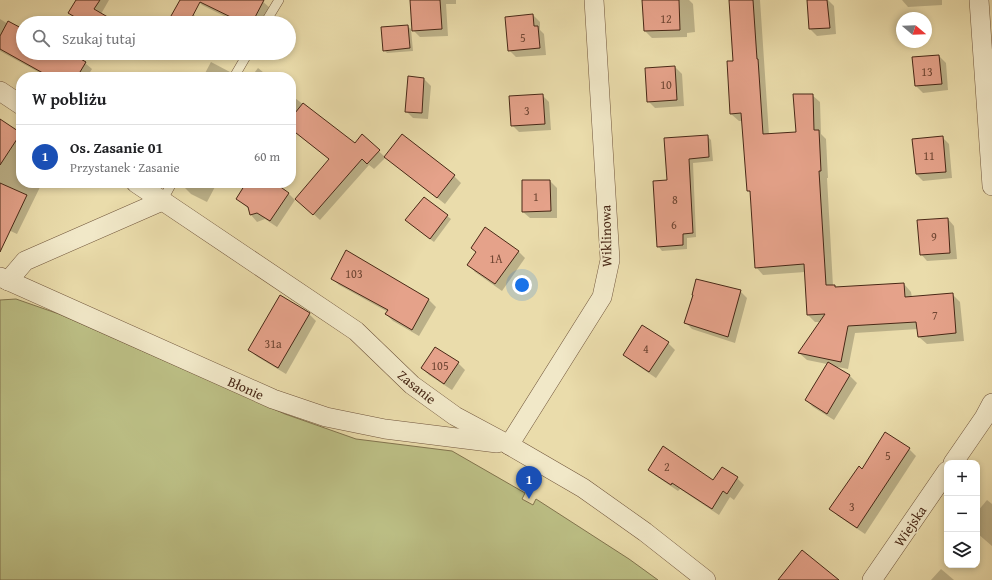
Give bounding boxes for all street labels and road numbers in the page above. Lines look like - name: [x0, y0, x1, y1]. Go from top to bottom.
- street label: Wiklinowa: [595, 204, 617, 267]
- street label: Zasanie: [393, 365, 441, 409]
- street label: Błonie: [225, 371, 268, 405]
- street label: Wiejska: [889, 501, 931, 550]

